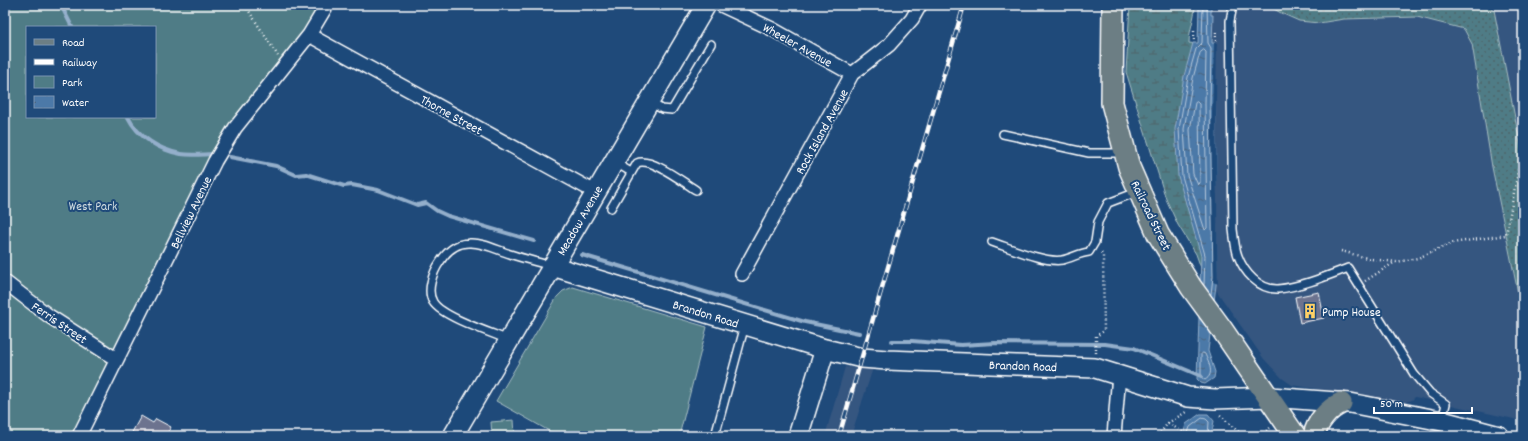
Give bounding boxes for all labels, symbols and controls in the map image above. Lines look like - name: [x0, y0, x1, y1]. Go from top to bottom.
- street label: Wheeler Avenue: [758, 19, 835, 73]
- legend: [26, 26, 156, 118]
- text: Road: [62, 35, 84, 52]
- text: Railway: [62, 55, 98, 72]
- text: Park: [62, 75, 83, 92]
- street label: Rock Island Avenue: [792, 86, 855, 178]
- street label: Thorne Street: [416, 91, 485, 141]
- text: Water: [62, 95, 89, 112]
- street label: Bellview Avenue: [166, 173, 218, 253]
- street label: Railroad Street: [1125, 178, 1175, 254]
- street label: Meadow Avenue: [553, 182, 609, 260]
- park label: West Park: [69, 198, 117, 217]
- street label: Brandon Road: [670, 296, 741, 334]
- street label: Ferris Street: [27, 298, 90, 350]
- building icon: Pump House: [1301, 302, 1319, 320]
- place label: Pump House: [1322, 304, 1381, 323]
- street label: Brandon Road: [988, 357, 1057, 378]
- scale bar: [1374, 389, 1472, 415]
- text: 50 m: [1380, 396, 1403, 413]

